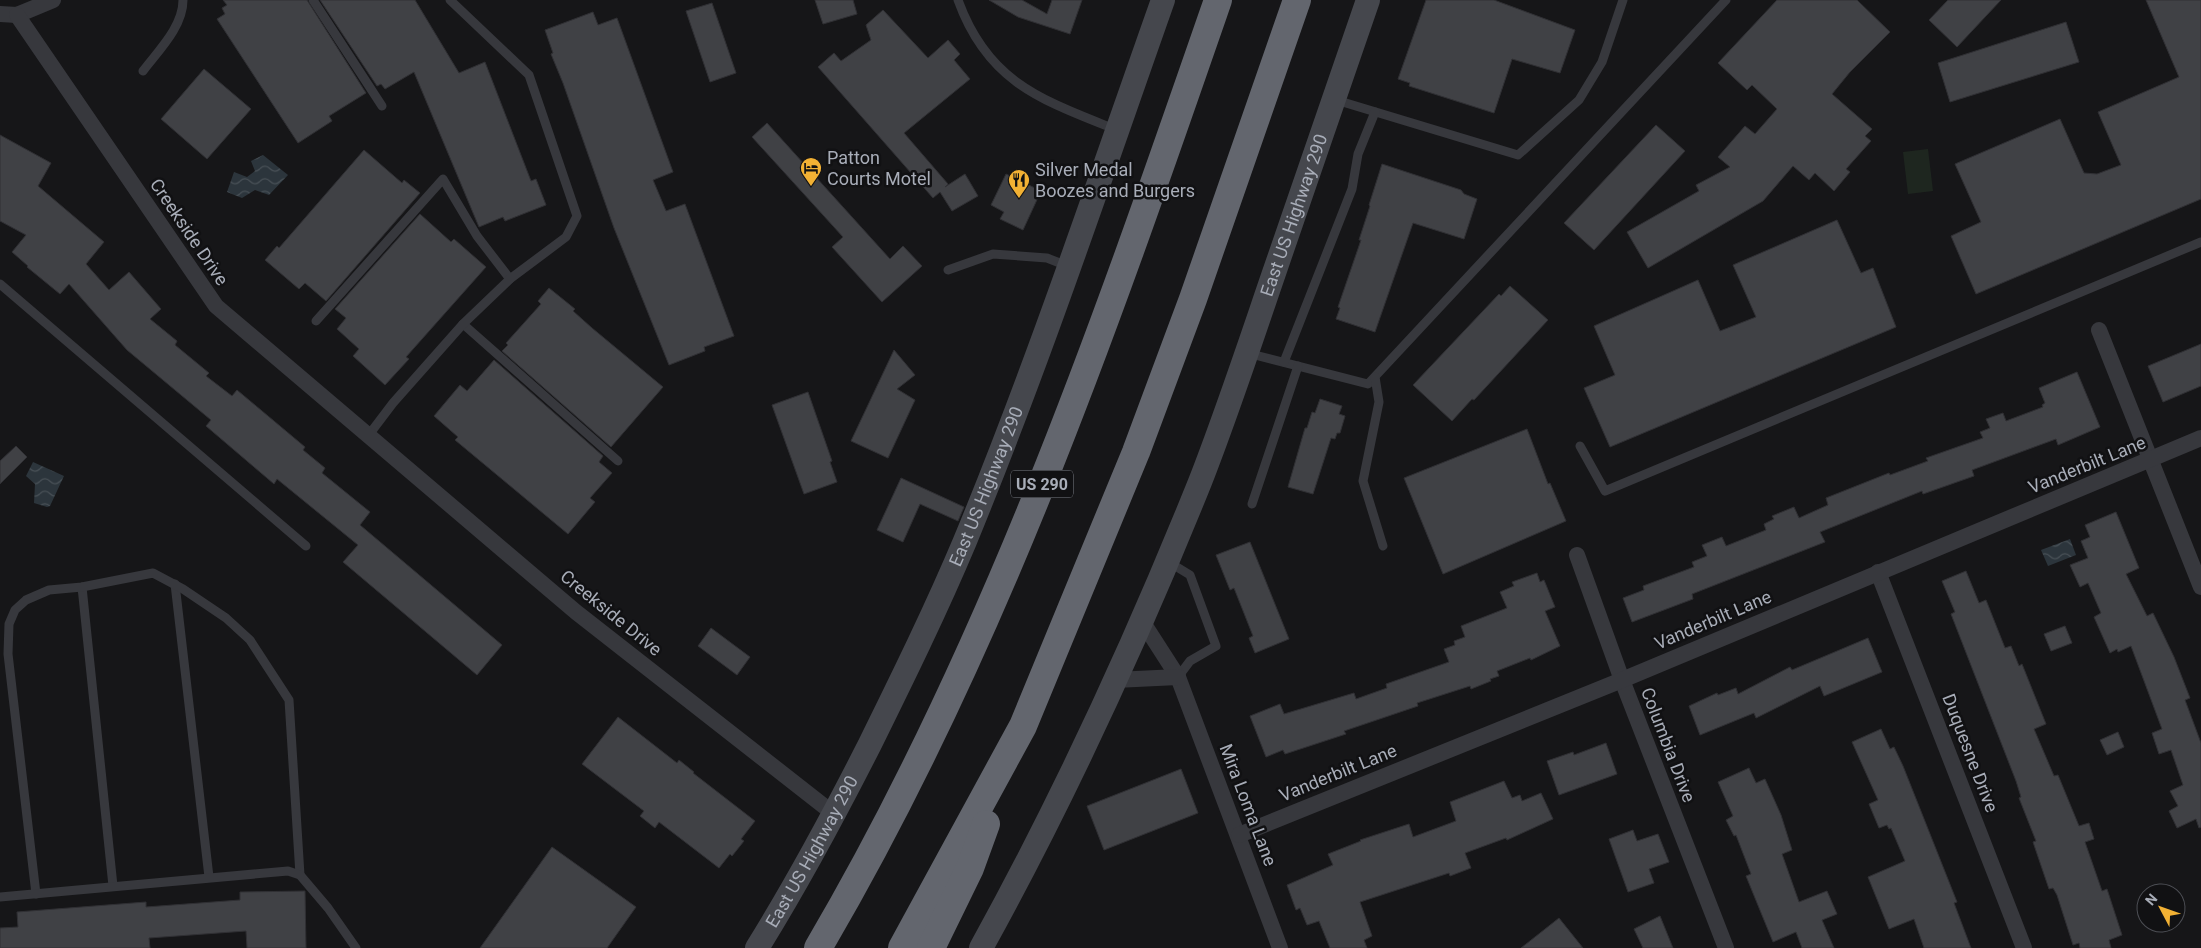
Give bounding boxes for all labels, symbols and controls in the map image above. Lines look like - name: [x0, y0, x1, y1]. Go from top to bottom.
- street label: East US Highway 290: [1256, 131, 1331, 299]
- place label: Patton Courts Motel: [827, 147, 931, 189]
- hotel icon: Patton Courts Motel: [799, 156, 823, 187]
- place label: Silver Medal Boozes and Burgers: [1035, 159, 1195, 201]
- restaurant icon: Silver Medal Boozes and Burgers: [1007, 168, 1031, 199]
- street label: Creekside Drive: [146, 174, 233, 289]
- street label: East US Highway 290: [944, 403, 1027, 569]
- street label: Vanderbilt Lane: [2025, 431, 2149, 498]
- road number: US 290: [1011, 470, 1073, 498]
- street label: Creekside Drive: [556, 565, 666, 660]
- street label: Vanderbilt Lane: [1651, 585, 1774, 654]
- street label: Columbia Drive: [1637, 684, 1700, 805]
- street label: Duquesne Drive: [1938, 691, 2003, 815]
- street label: Vanderbilt Lane: [1276, 739, 1400, 806]
- street label: Mira Loma Lane: [1216, 741, 1281, 869]
- street label: East US Highway 290: [761, 772, 862, 931]
- north arrow: [2136, 883, 2186, 933]
- text: N: [2142, 890, 2160, 908]

